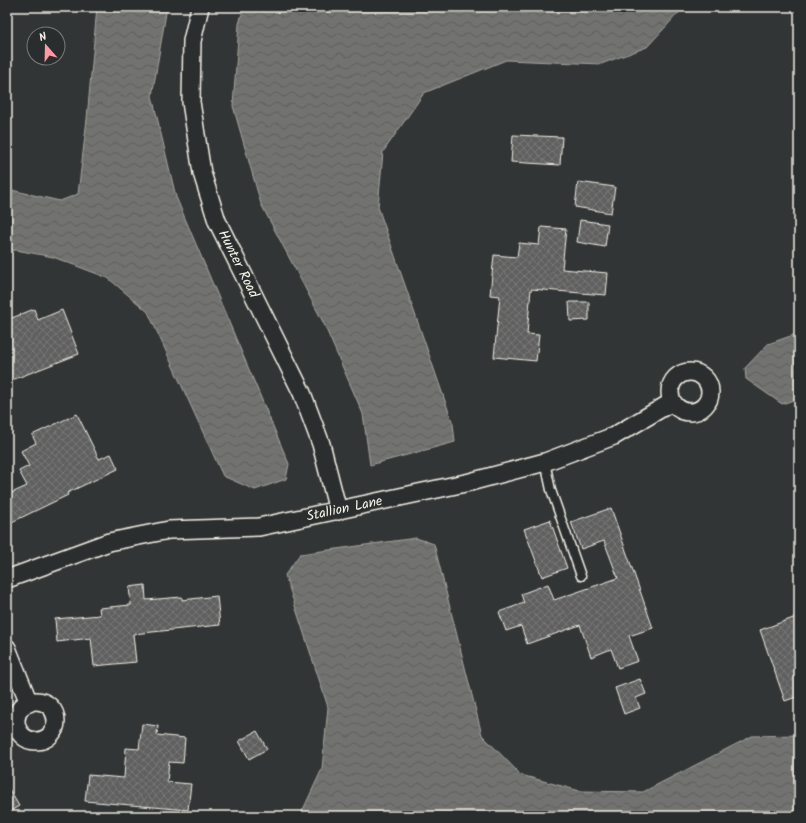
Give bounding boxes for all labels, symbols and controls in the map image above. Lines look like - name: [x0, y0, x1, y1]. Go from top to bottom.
- north arrow: [26, 26, 66, 66]
- text: N: [37, 28, 49, 47]
- street label: Hunter Road: [212, 226, 265, 303]
- street label: Stallion Lane: [304, 490, 385, 528]

